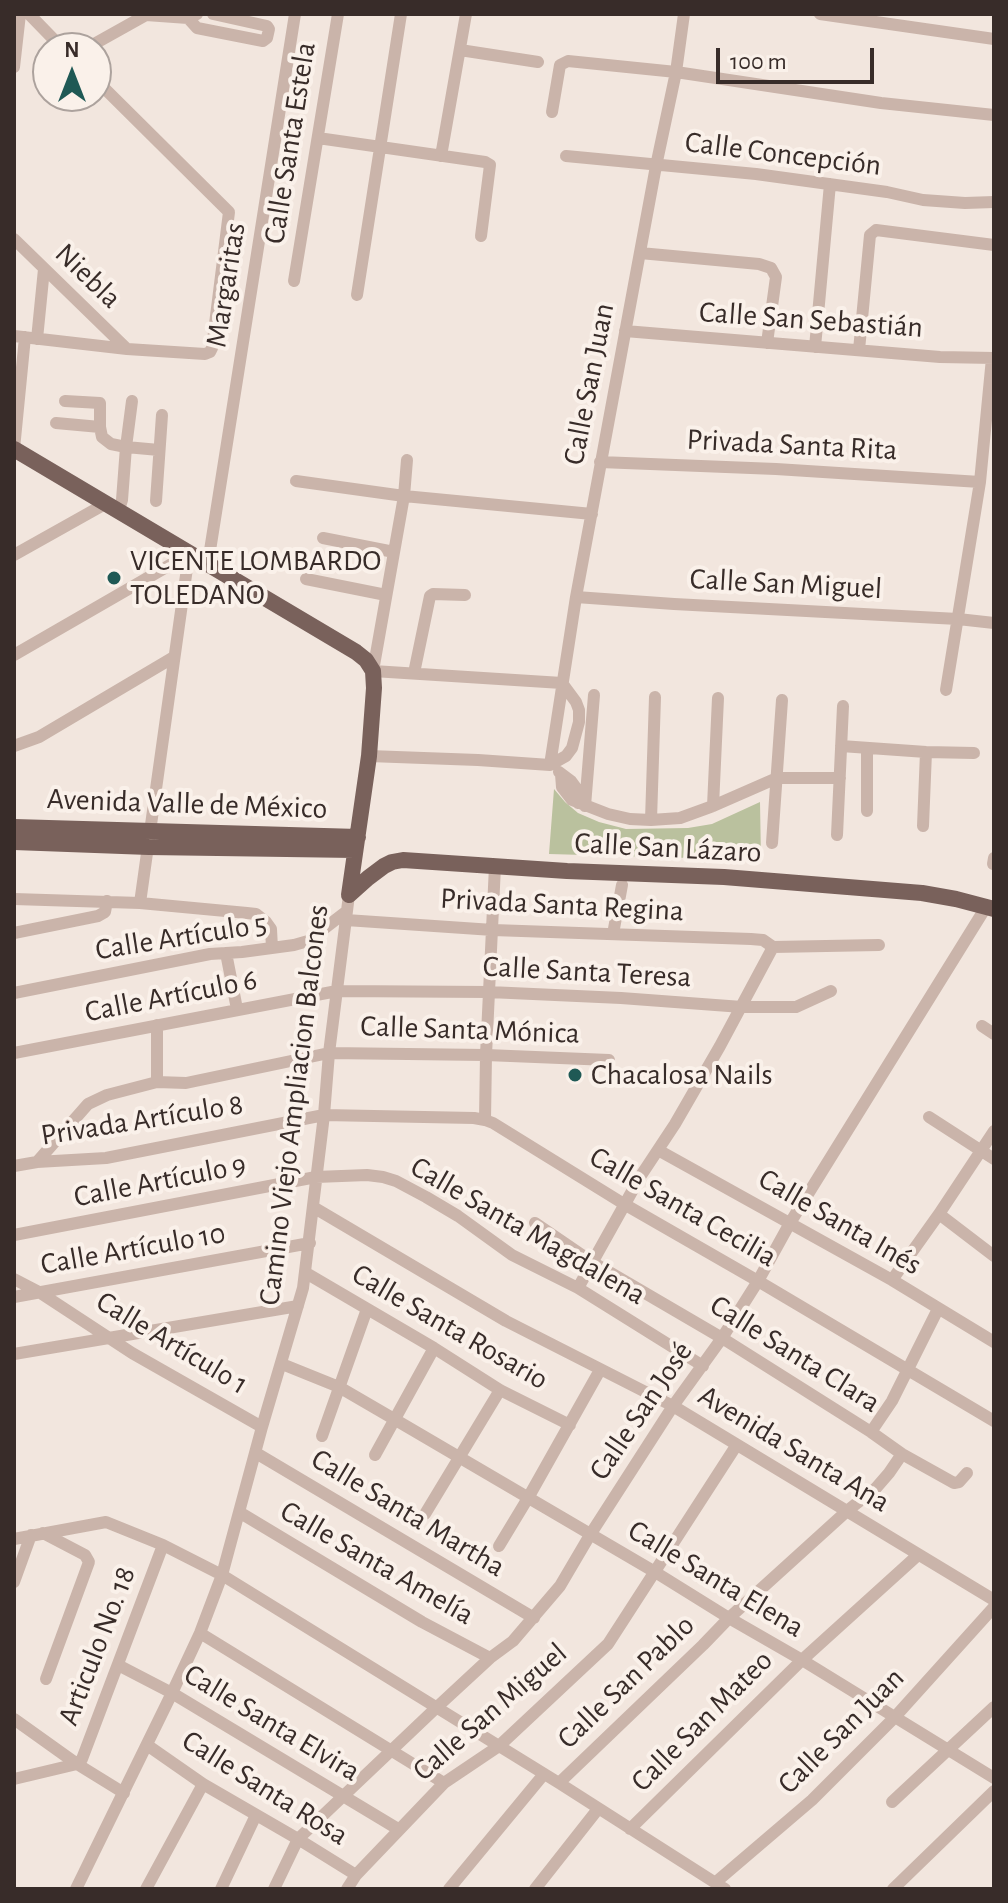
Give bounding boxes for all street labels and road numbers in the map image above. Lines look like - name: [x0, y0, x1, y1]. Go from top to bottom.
- street label: Calle Santa Estela: [256, 40, 324, 246]
- street label: Calle Concepción: [683, 124, 883, 184]
- street label: Margaritas: [198, 220, 254, 350]
- street label: Niebla: [47, 236, 129, 316]
- street label: Calle San Sebastián: [698, 294, 924, 346]
- street label: Calle San Juan: [556, 300, 622, 468]
- street label: Privada Santa Rita: [686, 422, 898, 468]
- street label: Calle San Miguel: [689, 561, 883, 607]
- street label: Avenida Valle de México: [46, 781, 328, 827]
- street label: Calle San Lázaro: [574, 825, 762, 871]
- street label: Privada Santa Regina: [439, 881, 685, 929]
- street label: Camino Viejo Ampliacion Balcones: [252, 903, 336, 1307]
- street label: Calle Artículo 5: [93, 906, 269, 968]
- street label: Calle Santa Teresa: [482, 949, 692, 995]
- street label: Calle Artículo 6: [82, 962, 260, 1030]
- street label: Calle Santa Mónica: [360, 1008, 580, 1052]
- street label: Privada Artículo 8: [38, 1086, 246, 1154]
- street label: Calle Santa Cecilia: [583, 1139, 783, 1275]
- street label: Calle Artículo 9: [71, 1147, 249, 1215]
- street label: Calle Santa Magdalena: [404, 1149, 652, 1313]
- street label: Calle Santa Inés: [752, 1161, 928, 1283]
- street label: Calle Artículo 10: [38, 1215, 228, 1283]
- street label: Calle Santa Rosario: [345, 1256, 555, 1398]
- street label: Calle Artículo 1: [89, 1284, 255, 1402]
- street label: Calle Santa Clara: [703, 1287, 887, 1421]
- street label: Calle San José: [582, 1335, 700, 1487]
- street label: Avenida Santa Ana: [692, 1378, 896, 1520]
- street label: Calle Santa Martha: [305, 1441, 511, 1585]
- street label: Calle Santa Amelía: [274, 1493, 480, 1633]
- street label: Calle Santa Elena: [621, 1512, 811, 1646]
- street label: Articulo No. 18: [50, 1562, 144, 1730]
- street label: Calle San Pablo: [550, 1608, 702, 1756]
- street label: Calle San Miguel: [405, 1635, 575, 1789]
- street label: Calle San Mateo: [624, 1643, 780, 1799]
- street label: Calle Santa Elvira: [177, 1656, 367, 1790]
- street label: Calle San Juan: [770, 1660, 912, 1802]
- street label: Calle Santa Rosa: [175, 1723, 355, 1853]

